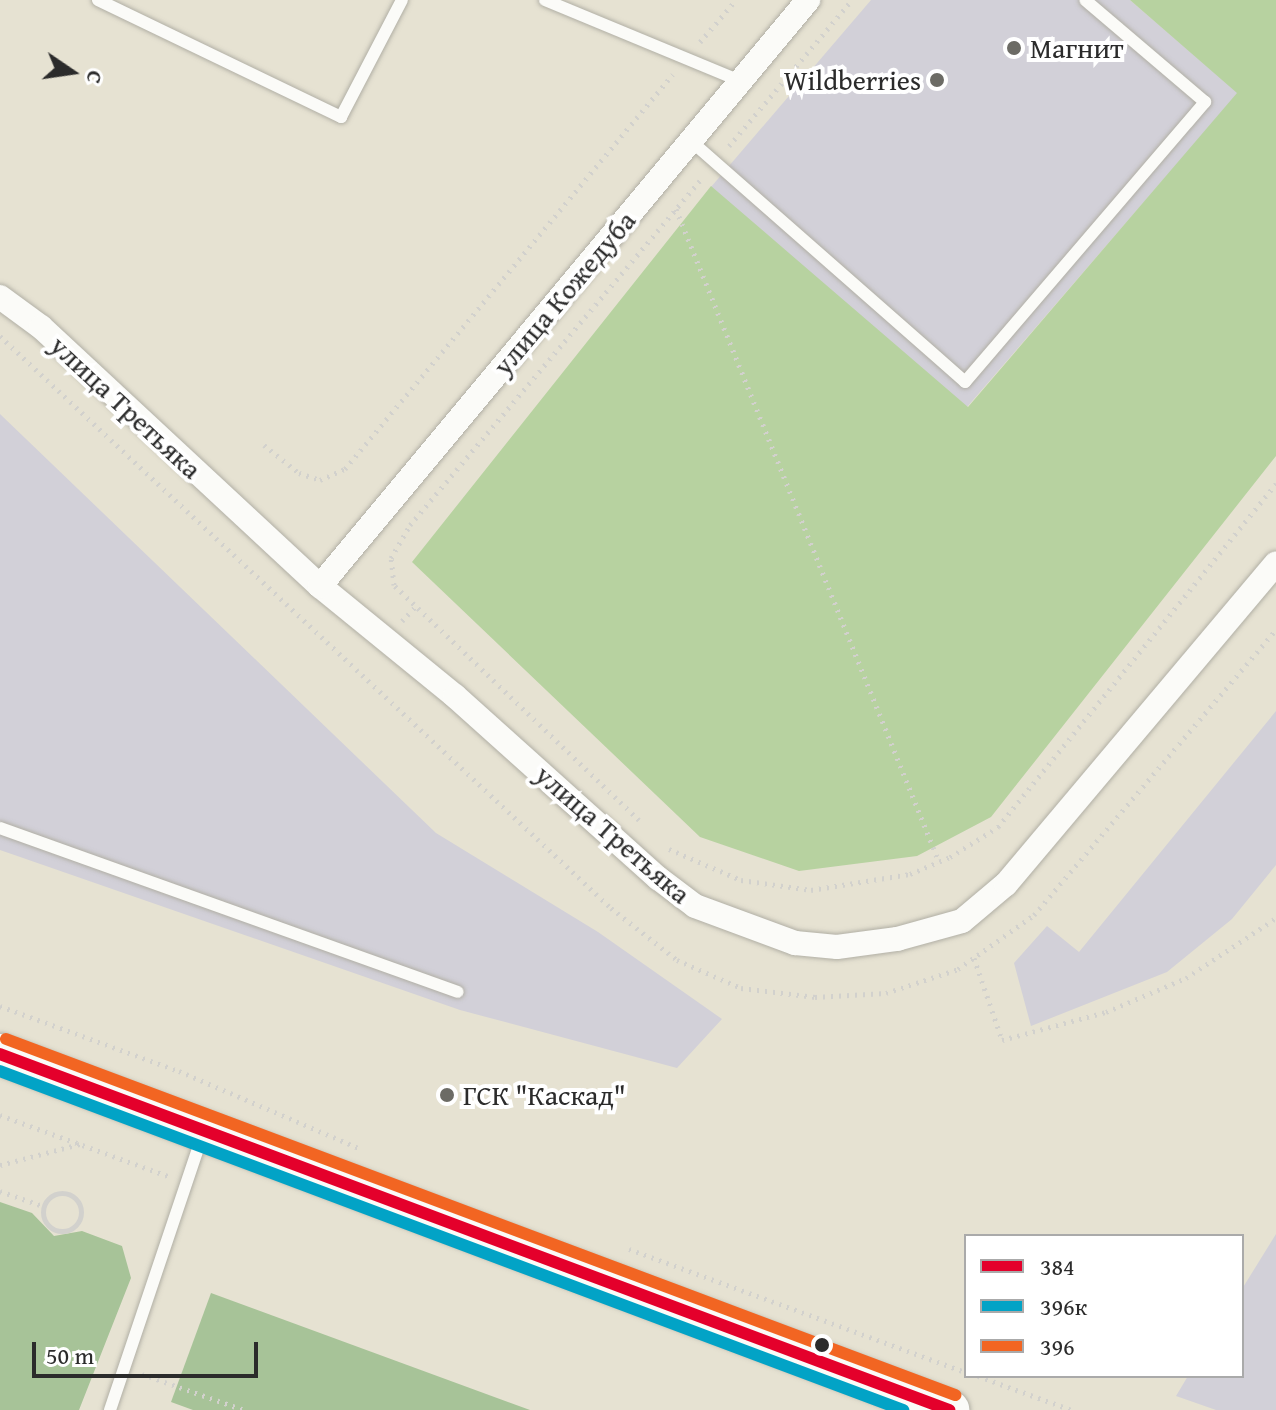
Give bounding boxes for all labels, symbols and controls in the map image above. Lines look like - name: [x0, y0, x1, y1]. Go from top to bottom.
- place label: Магнит: [1030, 31, 1124, 65]
- north arrow: [32, 32, 112, 112]
- marker: Магнит: [1005, 39, 1023, 57]
- place label: Wildberries: [784, 63, 921, 97]
- text: С: [78, 68, 112, 87]
- marker: Wildberries: [928, 71, 946, 89]
- street label: улица Кожедуба: [486, 204, 642, 382]
- street label: улица Третьяка: [43, 328, 209, 486]
- street label: улица Третьяка: [529, 757, 697, 911]
- place label: ГСК "Каскад": [463, 1078, 626, 1112]
- marker: ГСК "Каскад": [438, 1086, 456, 1104]
- legend: [964, 1234, 1244, 1378]
- text: 384: [1040, 1249, 1075, 1284]
- text: 396к: [1040, 1289, 1087, 1324]
- scale bar: [36, 1326, 262, 1376]
- text: 396: [1040, 1329, 1075, 1364]
- unlabelled marker: [814, 1337, 830, 1353]
- text: 50 m: [46, 1338, 94, 1373]

